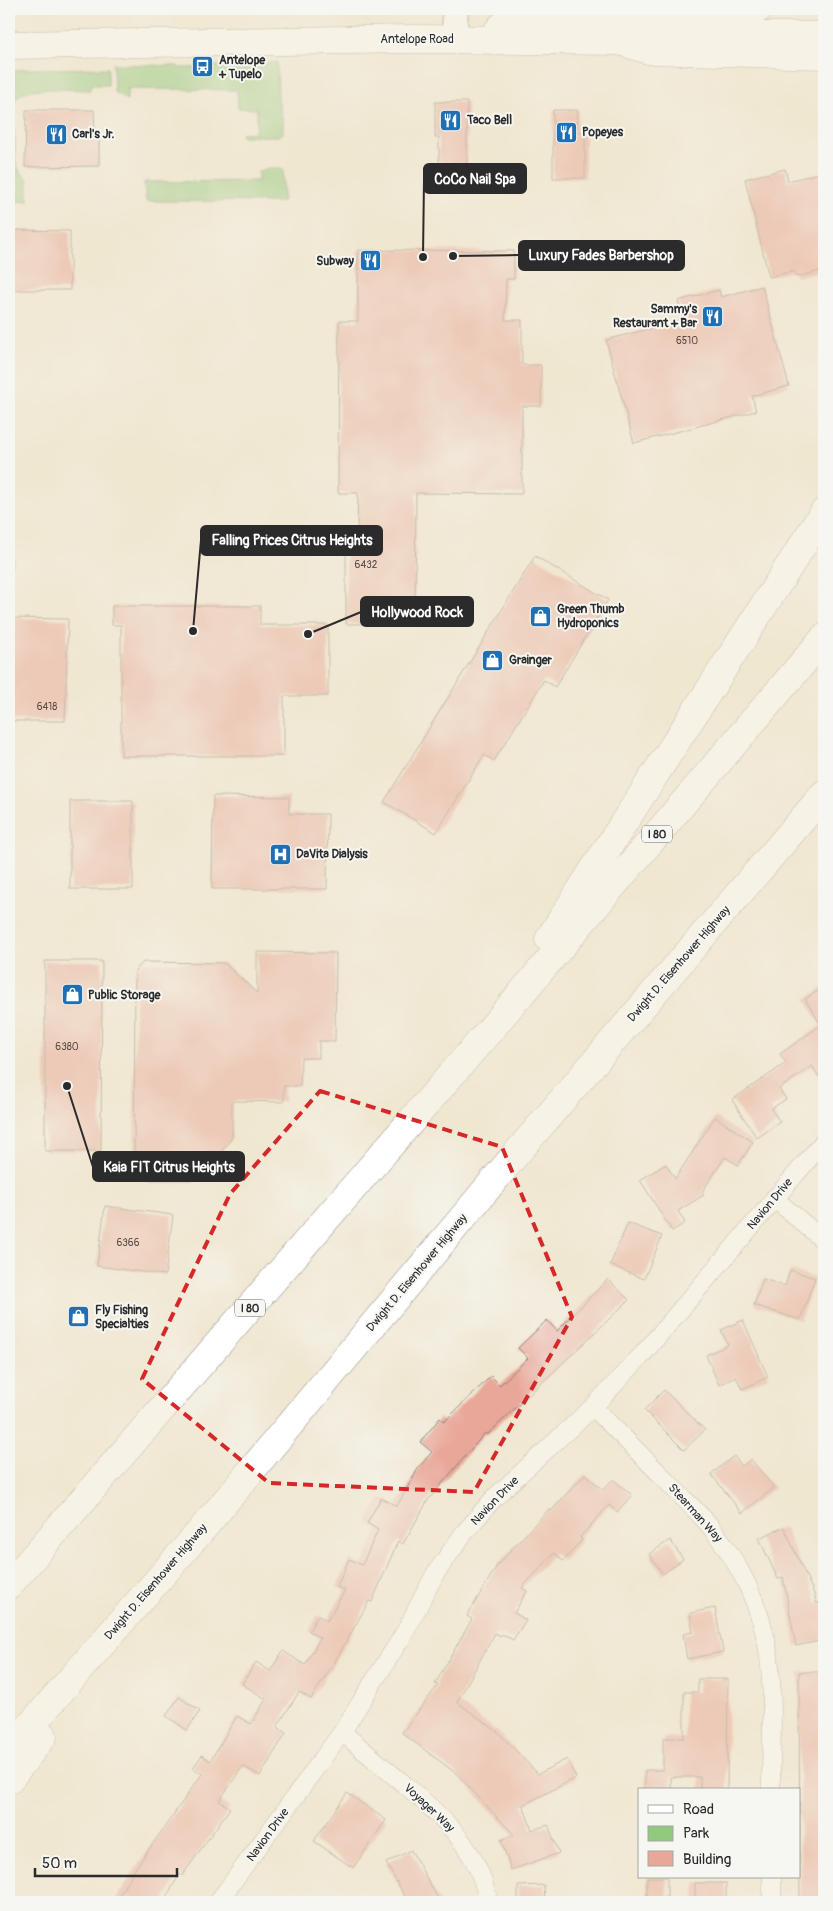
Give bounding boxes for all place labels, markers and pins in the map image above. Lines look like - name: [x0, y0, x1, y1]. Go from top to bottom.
- place label: Antelope + Tupelo: [218, 53, 266, 82]
- bus stop icon: Antelope + Tupelo: [191, 55, 215, 79]
- restaurant icon: Taco Bell: [439, 108, 463, 132]
- place label: Taco Bell: [466, 113, 512, 128]
- restaurant icon: Popeyes: [554, 120, 578, 144]
- restaurant icon: Carl's Jr.: [44, 122, 68, 146]
- place label: Popeyes: [582, 125, 624, 140]
- place label: Carl's Jr.: [72, 127, 115, 142]
- callout: CoCo Nail Spa: [424, 164, 526, 193]
- callout: Luxury Fades Barbershop: [519, 241, 684, 270]
- restaurant icon: Subway: [358, 249, 382, 273]
- place label: Subway: [316, 254, 355, 269]
- place label: Sammy's Restaurant + Bar: [613, 302, 698, 331]
- restaurant icon: Sammy's Restaurant + Bar: [701, 304, 725, 328]
- callout: Falling Prices Citrus Heights: [201, 526, 382, 555]
- callout: Hollywood Rock: [361, 597, 473, 626]
- place label: Green Thumb Hydroponics: [557, 602, 625, 631]
- shop icon: Green Thumb Hydroponics: [529, 604, 553, 628]
- shop icon: Grainger: [481, 648, 505, 672]
- place label: Grainger: [509, 653, 553, 668]
- hospital icon: DaVita Dialysis: [268, 842, 292, 866]
- place label: DaVita Dialysis: [296, 847, 368, 862]
- shop icon: Public Storage: [60, 983, 84, 1007]
- place label: Public Storage: [88, 988, 161, 1003]
- callout: Kaia FIT Citrus Heights: [93, 1152, 244, 1181]
- place label: Fly Fishing Specialties: [95, 1303, 149, 1332]
- shop icon: Fly Fishing Specialties: [67, 1305, 91, 1329]

